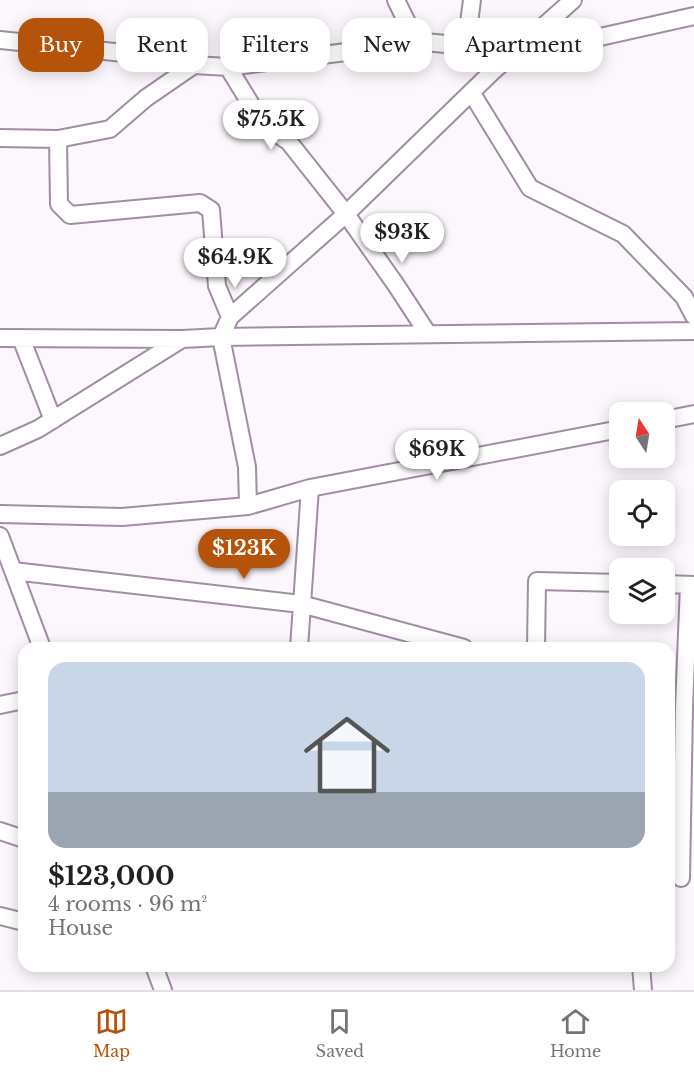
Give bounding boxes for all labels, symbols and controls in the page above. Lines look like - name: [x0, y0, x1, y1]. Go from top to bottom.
- chip: Buy: [18, 18, 104, 72]
- chip: Rent: [116, 18, 208, 72]
- chip: Filters: [220, 18, 330, 72]
- chip: New: [342, 18, 432, 72]
- chip: Apartment: [444, 18, 603, 72]
- pin: $75.5K: [222, 100, 320, 151]
- text: $75.5K: [237, 107, 305, 131]
- pin: $93K: [366, 213, 438, 264]
- text: $93K: [374, 220, 430, 244]
- pin: $64.9K: [186, 238, 284, 289]
- text: $64.9K: [198, 245, 272, 269]
- north arrow: [609, 402, 675, 468]
- map controls: [609, 402, 675, 624]
- pin: $69K: [401, 430, 473, 481]
- text: $69K: [409, 437, 465, 461]
- button: locate: [609, 480, 675, 546]
- pin: $123K: [202, 529, 286, 580]
- text: $123K: [212, 536, 276, 560]
- button: layers: [609, 558, 675, 624]
- icon: home: [293, 701, 401, 809]
- text: $123,000: [48, 860, 175, 892]
- text: 4 rooms · 96 m²: [48, 892, 207, 916]
- text: House: [48, 916, 113, 940]
- tab: Map: [93, 1005, 130, 1061]
- tab: Saved: [316, 1005, 364, 1061]
- tab: Home: [550, 1005, 601, 1061]

